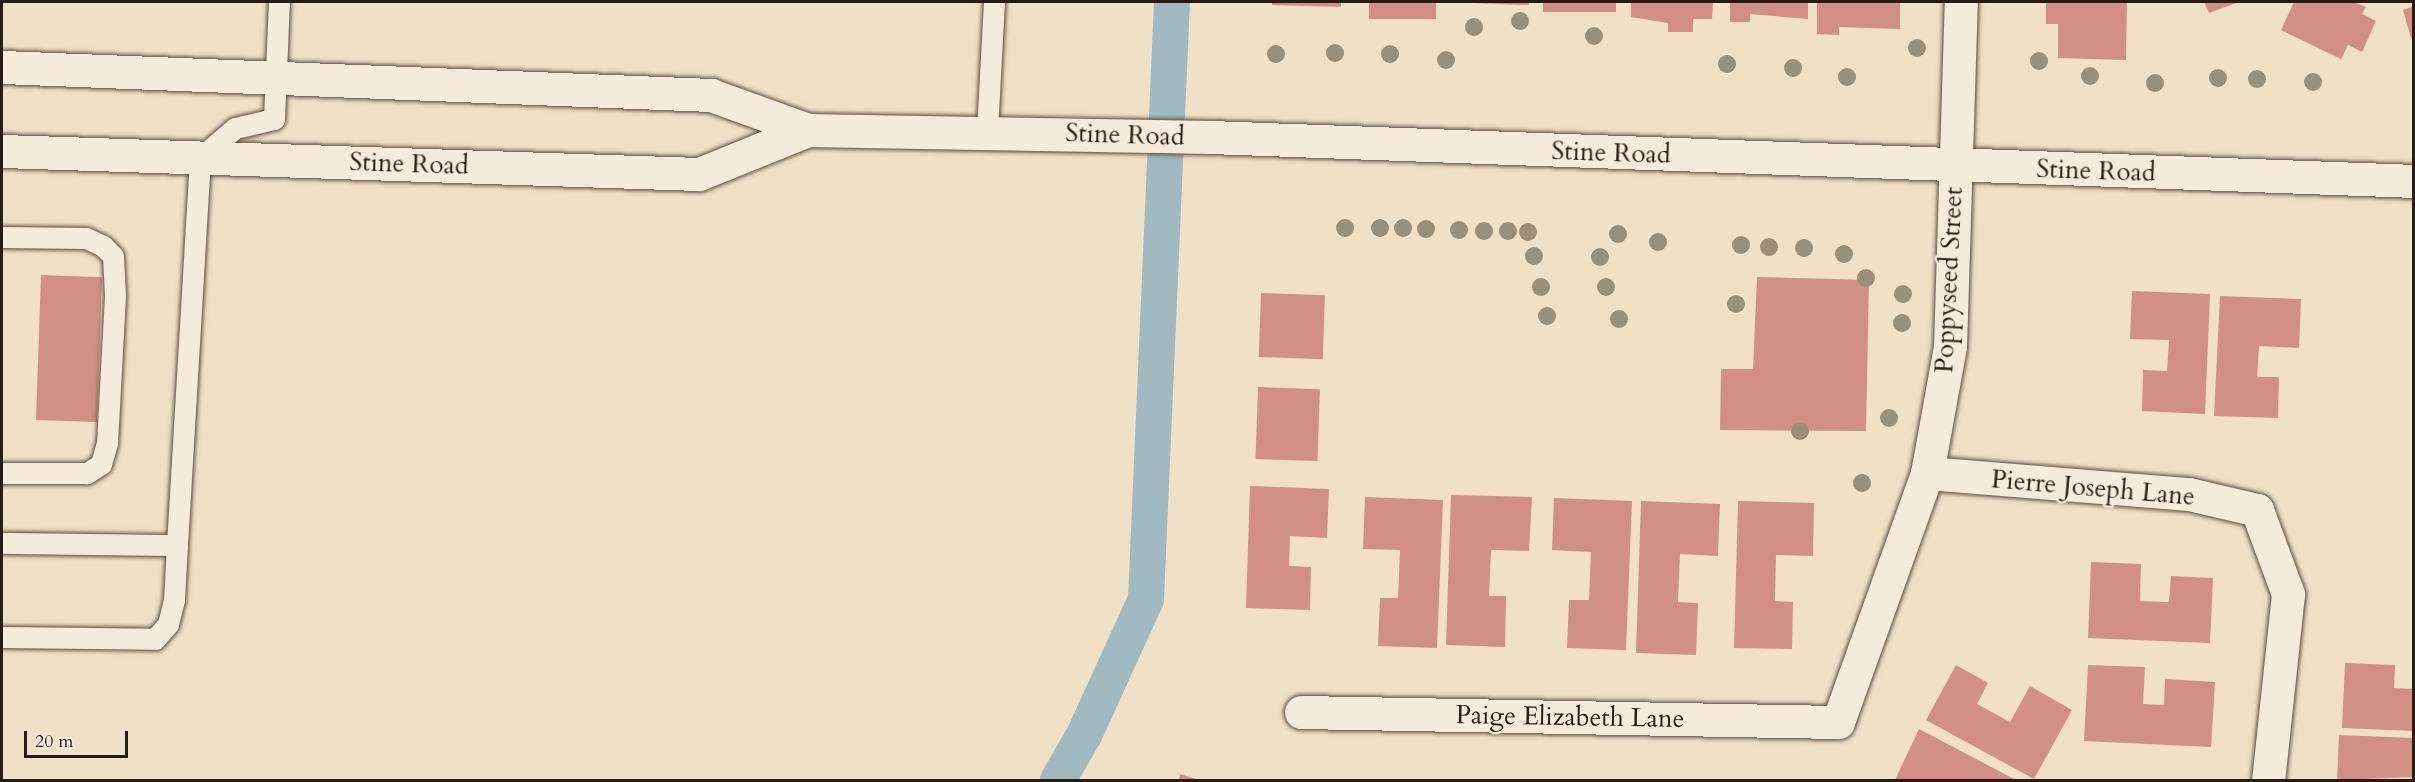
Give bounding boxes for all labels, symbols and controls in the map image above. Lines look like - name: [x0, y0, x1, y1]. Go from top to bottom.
- street label: Stine Road: [1065, 117, 1185, 153]
- street label: Stine Road: [1551, 135, 1671, 171]
- street label: Stine Road: [349, 146, 469, 182]
- street label: Stine Road: [2036, 153, 2156, 189]
- street label: Poppyseed Street: [1929, 186, 1969, 374]
- street label: Pierre Joseph Lane: [1990, 464, 2196, 512]
- street label: Paige Elizabeth Lane: [1455, 699, 1685, 735]
- scale bar: [27, 719, 130, 757]
- text: 20 m: [35, 729, 74, 754]

